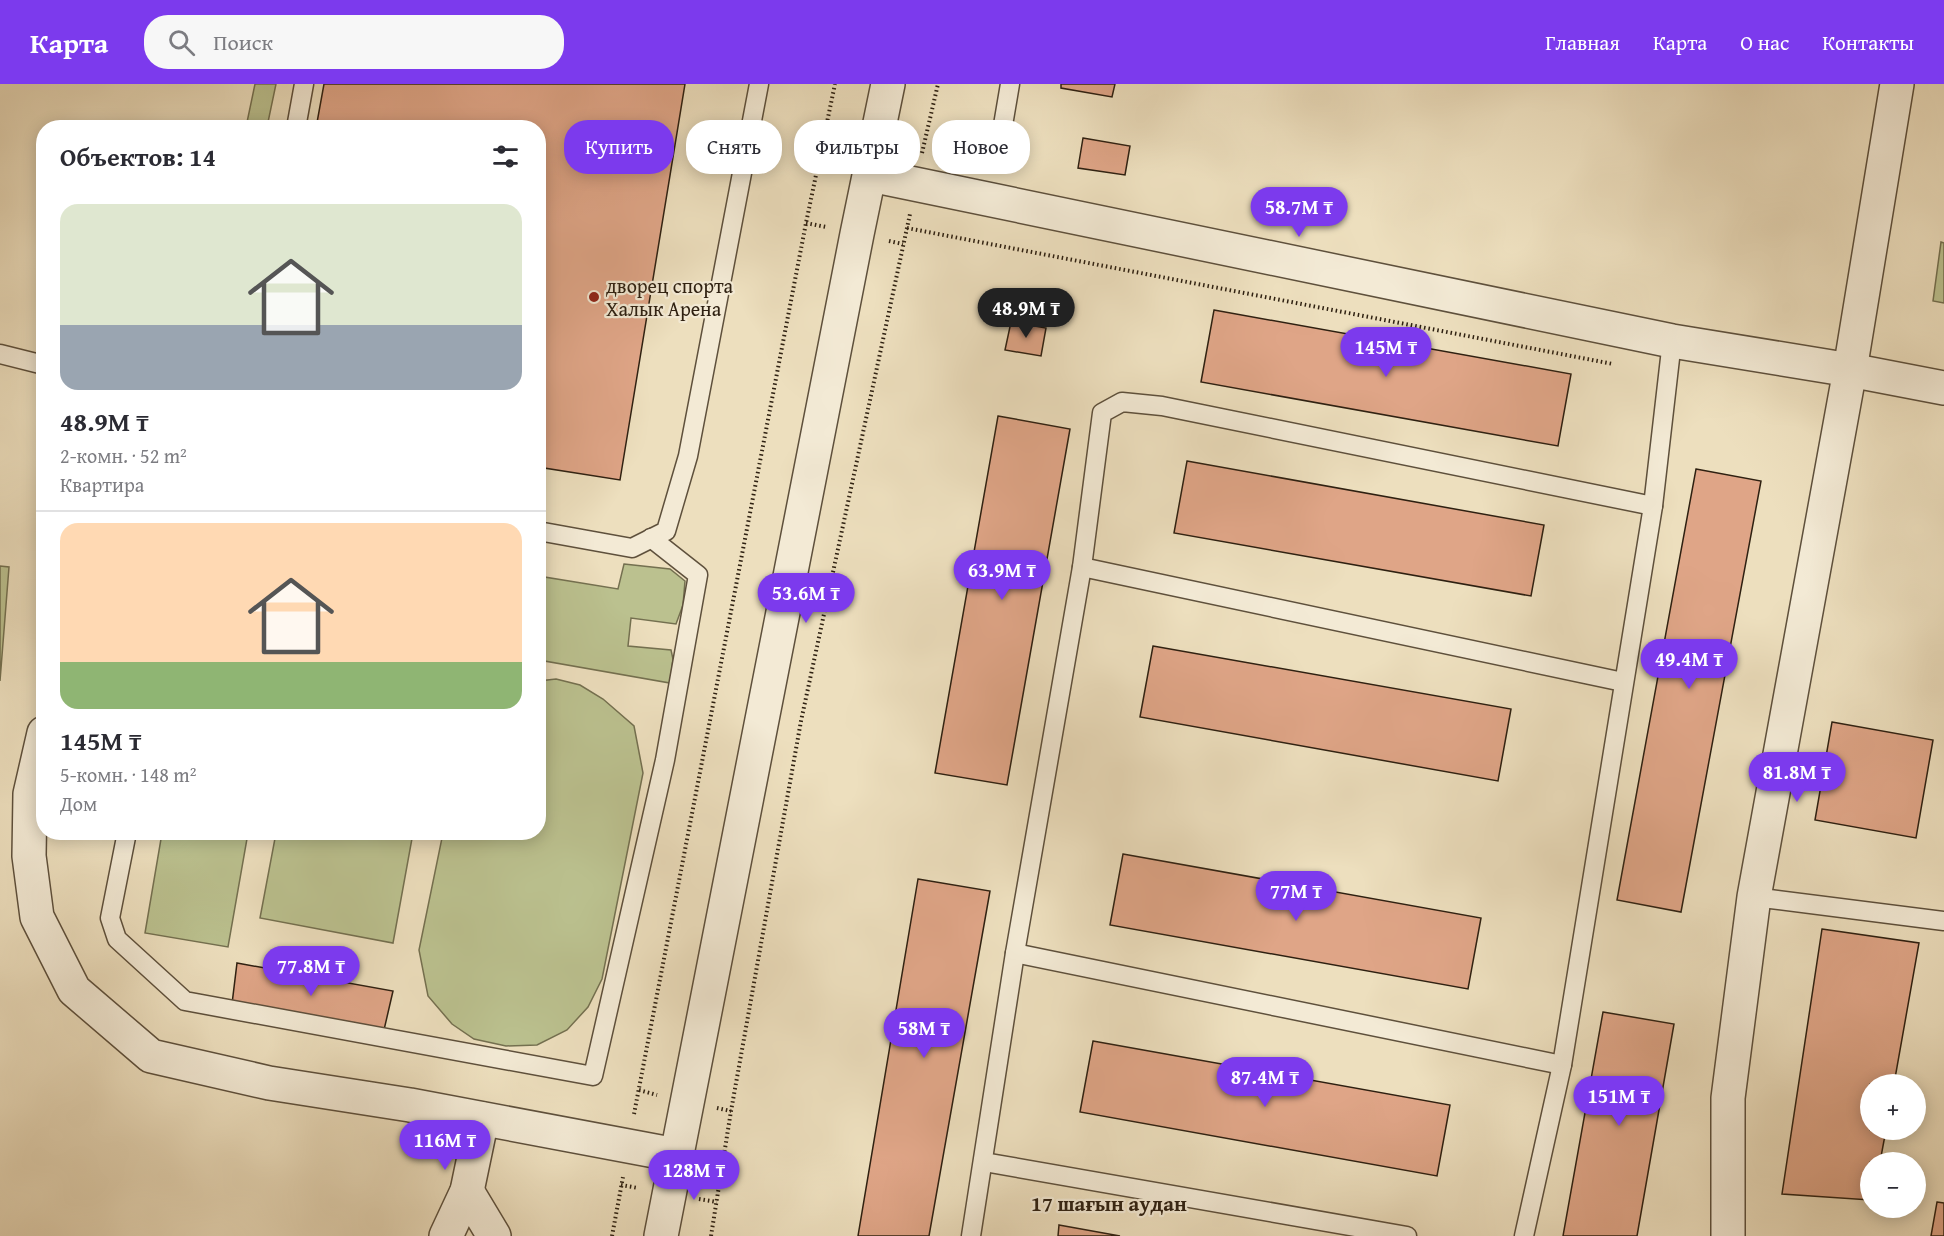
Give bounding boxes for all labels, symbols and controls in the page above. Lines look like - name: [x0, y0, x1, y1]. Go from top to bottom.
- search box: [144, 15, 564, 69]
- text: Карта: [30, 22, 108, 63]
- icon: search: [165, 26, 198, 59]
- text: Поиск: [213, 26, 273, 58]
- text: Главная: [1545, 27, 1620, 58]
- text: Карта: [1653, 27, 1707, 58]
- text: О нас: [1740, 27, 1789, 58]
- text: Контакты: [1822, 27, 1914, 58]
- chip: Купить: [564, 120, 674, 174]
- chip: Снять: [686, 120, 782, 174]
- chip: Фильтры: [794, 120, 920, 174]
- chip: Новое: [932, 120, 1030, 174]
- text: Объектов: 14: [60, 137, 216, 176]
- icon: filters: [489, 140, 522, 173]
- pin: 58.7M ₸: [1244, 187, 1354, 238]
- text: 58.7M ₸: [1265, 192, 1333, 221]
- icon: home: [237, 243, 345, 351]
- place label: дворец спорта Халык Арена: [606, 271, 734, 323]
- pin: 48.9M ₸: [971, 288, 1081, 339]
- marker: дворец спорта Халык Арена: [587, 290, 601, 304]
- text: 48.9M ₸: [992, 293, 1060, 322]
- pin: 145M ₸: [1337, 327, 1435, 378]
- text: 145M ₸: [1354, 332, 1418, 361]
- text: 48.9M ₸: [60, 402, 149, 441]
- text: 2-комн. · 52 m²: [60, 441, 187, 470]
- text: Квартира: [60, 470, 144, 499]
- pin: 63.9M ₸: [947, 550, 1057, 601]
- text: 63.9M ₸: [968, 555, 1036, 584]
- icon: home: [237, 562, 345, 670]
- pin: 53.6M ₸: [751, 573, 861, 624]
- text: 53.6M ₸: [772, 578, 840, 607]
- pin: 49.4M ₸: [1634, 639, 1744, 690]
- text: 49.4M ₸: [1655, 644, 1723, 673]
- text: 145M ₸: [60, 721, 142, 760]
- pin: 81.8M ₸: [1742, 752, 1852, 803]
- text: 81.8M ₸: [1763, 757, 1831, 786]
- text: 5-комн. · 148 m²: [60, 760, 196, 789]
- text: Дом: [60, 789, 97, 818]
- pin: 77M ₸: [1254, 871, 1338, 922]
- text: 77M ₸: [1270, 876, 1322, 905]
- pin: 77.8M ₸: [256, 946, 366, 997]
- text: 77.8M ₸: [277, 951, 345, 980]
- pin: 58M ₸: [882, 1008, 966, 1059]
- text: 58M ₸: [898, 1013, 950, 1042]
- pin: 87.4M ₸: [1210, 1057, 1320, 1108]
- text: 87.4M ₸: [1231, 1062, 1299, 1091]
- map controls: [1860, 1074, 1926, 1218]
- button: +: [1860, 1074, 1926, 1140]
- pin: 151M ₸: [1570, 1076, 1668, 1127]
- text: 151M ₸: [1587, 1081, 1651, 1110]
- pin: 116M ₸: [396, 1120, 494, 1171]
- text: 116M ₸: [413, 1125, 477, 1154]
- pin: 128M ₸: [645, 1150, 743, 1201]
- button: −: [1860, 1152, 1926, 1218]
- text: 128M ₸: [662, 1155, 726, 1184]
- district label: 17 шағын аудан: [1031, 1188, 1187, 1219]

